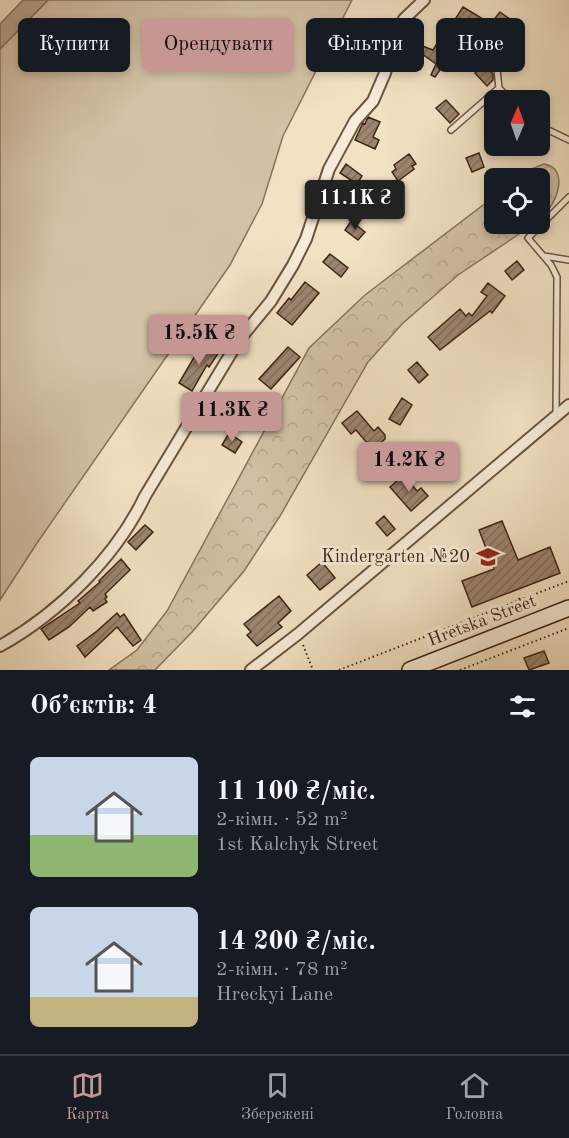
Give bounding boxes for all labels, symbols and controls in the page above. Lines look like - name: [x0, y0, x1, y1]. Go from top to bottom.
- chip: Купити: [18, 18, 130, 72]
- chip: Орендувати: [142, 18, 294, 72]
- chip: Фільтри: [306, 18, 424, 72]
- chip: Нове: [436, 18, 525, 72]
- north arrow: [484, 90, 550, 156]
- map controls: [484, 90, 550, 234]
- button: locate: [484, 168, 550, 234]
- pin: 11.1K ₴: [300, 180, 410, 231]
- text: 11.1K ₴: [319, 189, 391, 209]
- pin: 15.5K ₴: [144, 315, 254, 366]
- text: 15.5K ₴: [163, 324, 235, 344]
- pin: 11.3K ₴: [177, 392, 287, 443]
- text: 11.3K ₴: [196, 401, 268, 421]
- pin: 14.2K ₴: [354, 442, 464, 493]
- text: 14.2K ₴: [373, 451, 445, 471]
- school or university icon: Kindergarten №20: [475, 544, 501, 570]
- place label: Kindergarten №20: [321, 548, 470, 566]
- street label: Hretska Street: [425, 592, 539, 650]
- icon: filters: [506, 690, 539, 723]
- text: Об’єктів: 4: [30, 693, 157, 719]
- text: 11 100 ₴/міс.: [216, 779, 376, 805]
- icon: home: [78, 781, 150, 853]
- text: 2-кімн. · 52 m²: [216, 810, 348, 830]
- text: 1st Kalchyk Street: [216, 835, 378, 855]
- text: 14 200 ₴/міс.: [216, 929, 376, 955]
- icon: home: [78, 931, 150, 1003]
- text: 2-кімн. · 78 m²: [216, 960, 348, 980]
- text: Hreckyi Lane: [216, 985, 333, 1005]
- tab: Карта: [66, 1069, 109, 1125]
- tab: Збережені: [241, 1069, 314, 1125]
- tab: Головна: [446, 1069, 503, 1125]

